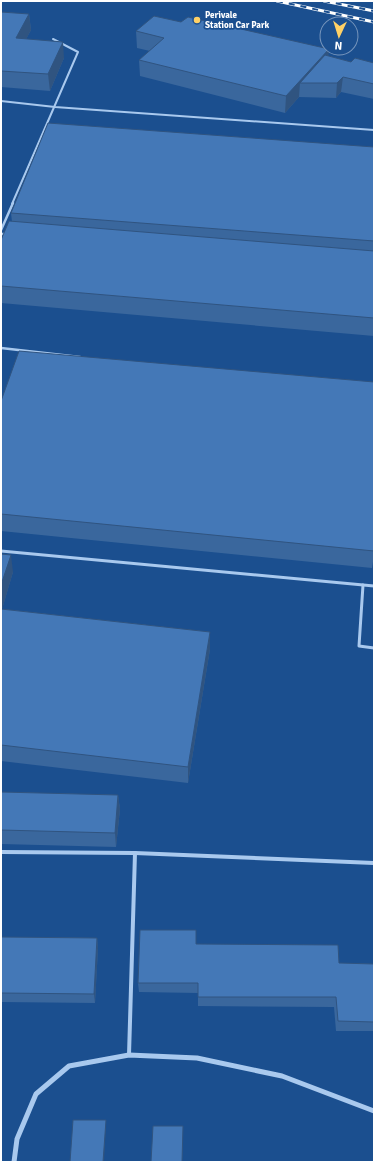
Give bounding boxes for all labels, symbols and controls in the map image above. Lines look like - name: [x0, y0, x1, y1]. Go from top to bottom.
- place label: Perivale Station Car Park: [205, 10, 270, 31]
- marker: Perivale Station Car Park: [192, 15, 202, 25]
- north arrow: [319, 16, 359, 56]
- text: N: [334, 39, 343, 52]

